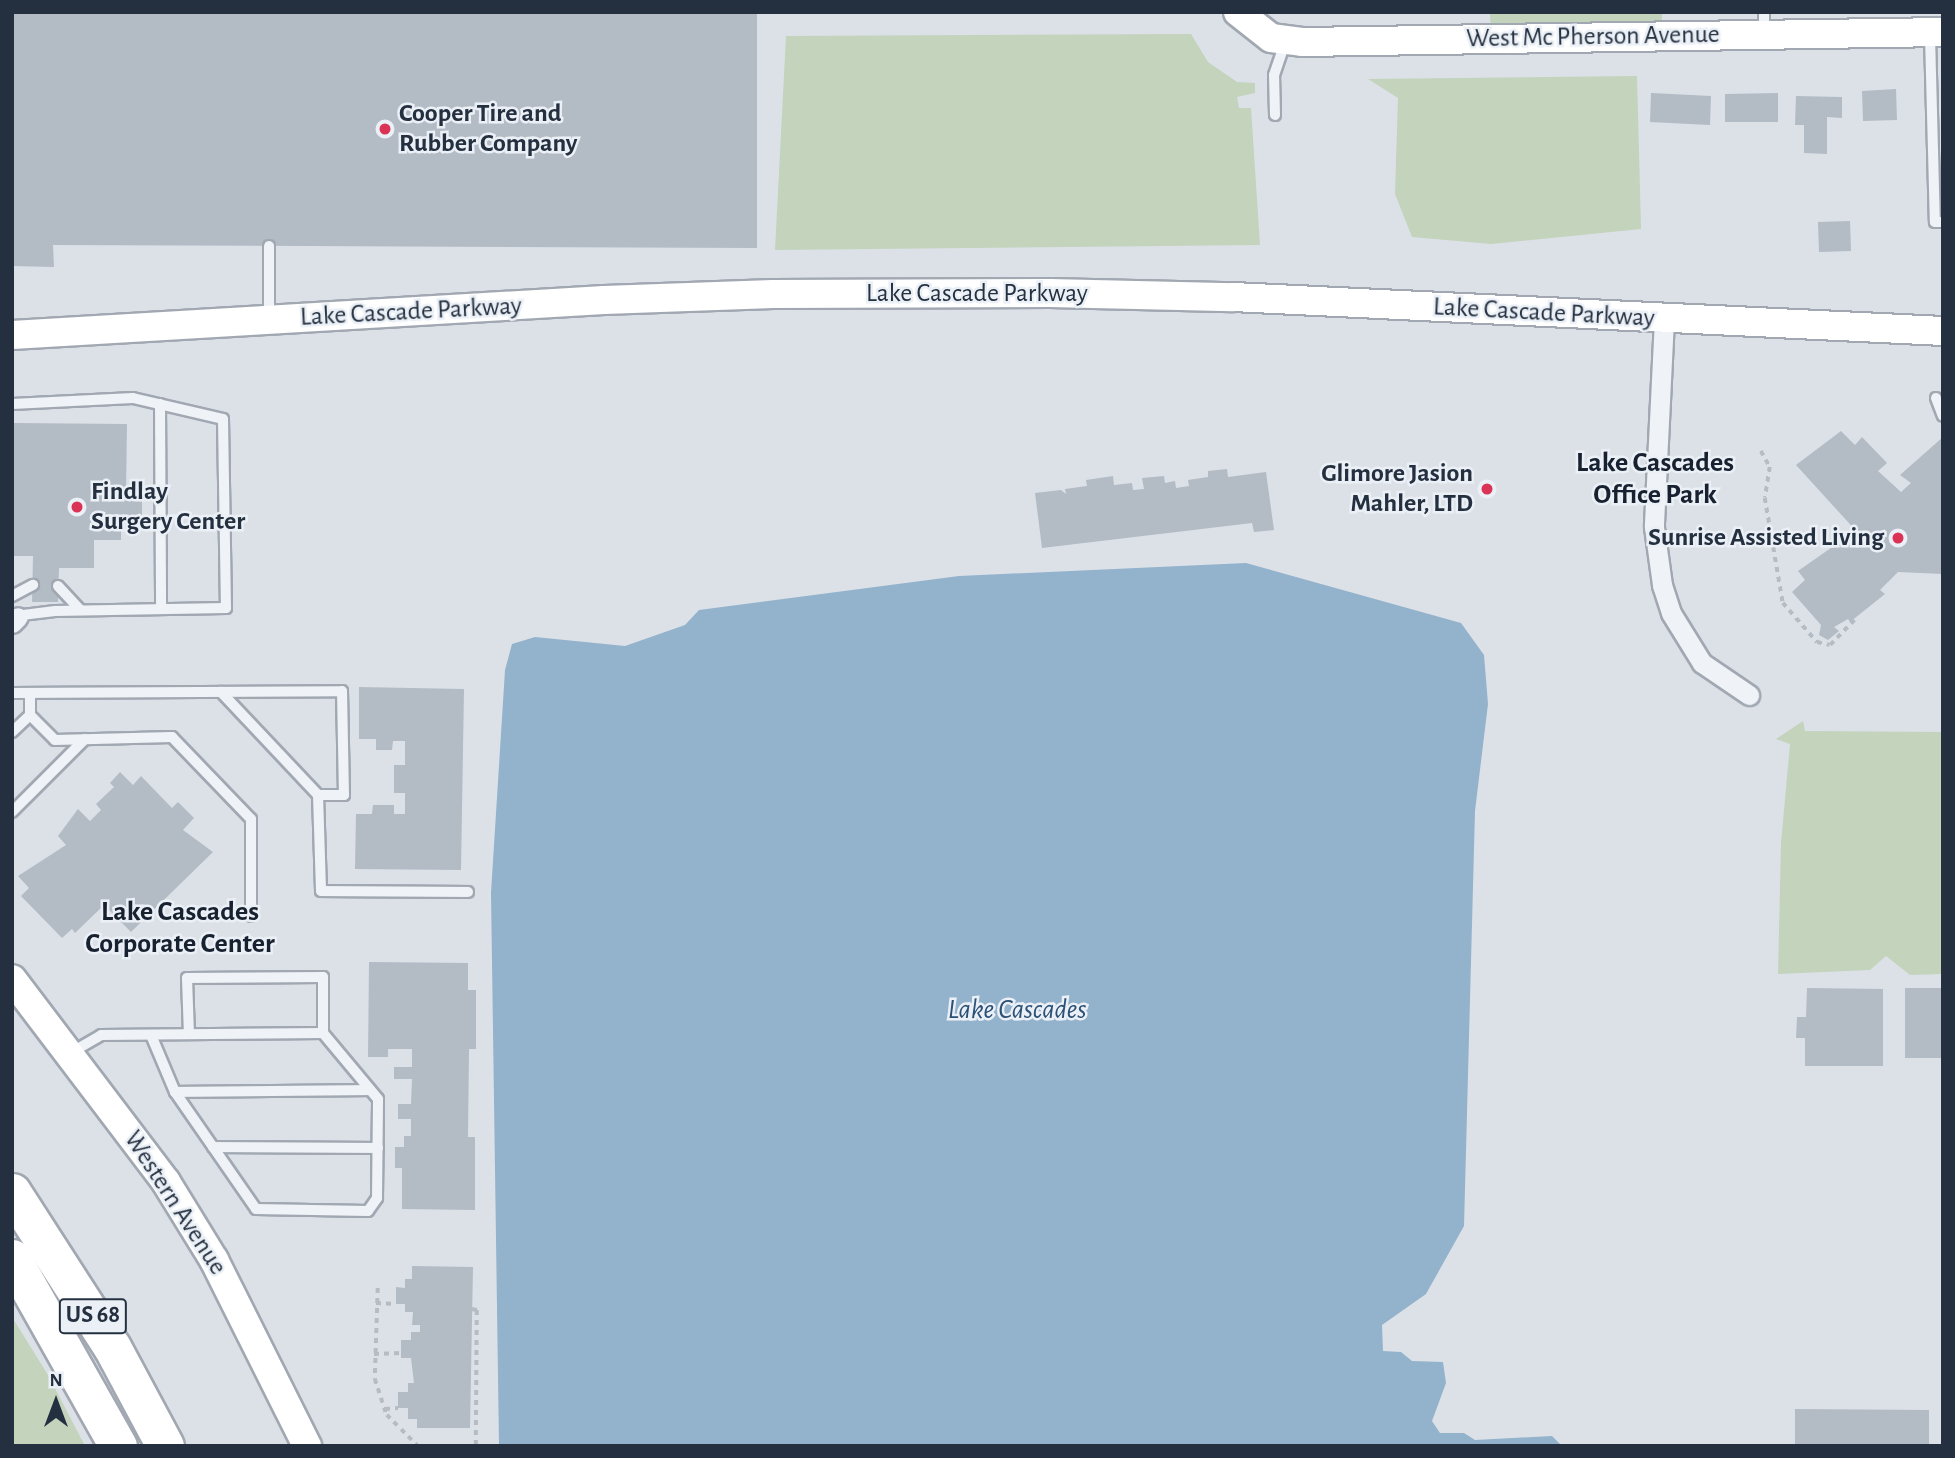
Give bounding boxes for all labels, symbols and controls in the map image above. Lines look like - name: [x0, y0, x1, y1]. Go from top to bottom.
- street label: West Mc Pherson Avenue: [1466, 19, 1720, 55]
- place label: Cooper Tire and Rubber Company: [399, 98, 577, 160]
- marker: Cooper Tire and Rubber Company: [377, 121, 393, 137]
- street label: Lake Cascade Parkway: [866, 278, 1088, 310]
- street label: Lake Cascade Parkway: [299, 291, 523, 333]
- street label: Lake Cascade Parkway: [1432, 292, 1656, 334]
- district label: Lake Cascades Office Park: [1576, 446, 1734, 512]
- place label: Glimore Jasion Mahler, LTD: [1321, 458, 1473, 520]
- place label: Findlay Surgery Center: [91, 476, 245, 538]
- marker: Glimore Jasion Mahler, LTD: [1479, 481, 1495, 497]
- marker: Findlay Surgery Center: [69, 499, 85, 515]
- place label: Sunrise Assisted Living: [1648, 522, 1884, 554]
- marker: Sunrise Assisted Living: [1890, 530, 1906, 546]
- district label: Lake Cascades Corporate Center: [85, 895, 275, 961]
- water label: Lake Cascades: [948, 993, 1086, 1027]
- street label: Western Avenue: [117, 1125, 233, 1281]
- road number: US 68: [58, 1296, 128, 1336]
- north arrow: [21, 1367, 91, 1437]
- text: N: [49, 1371, 63, 1390]

